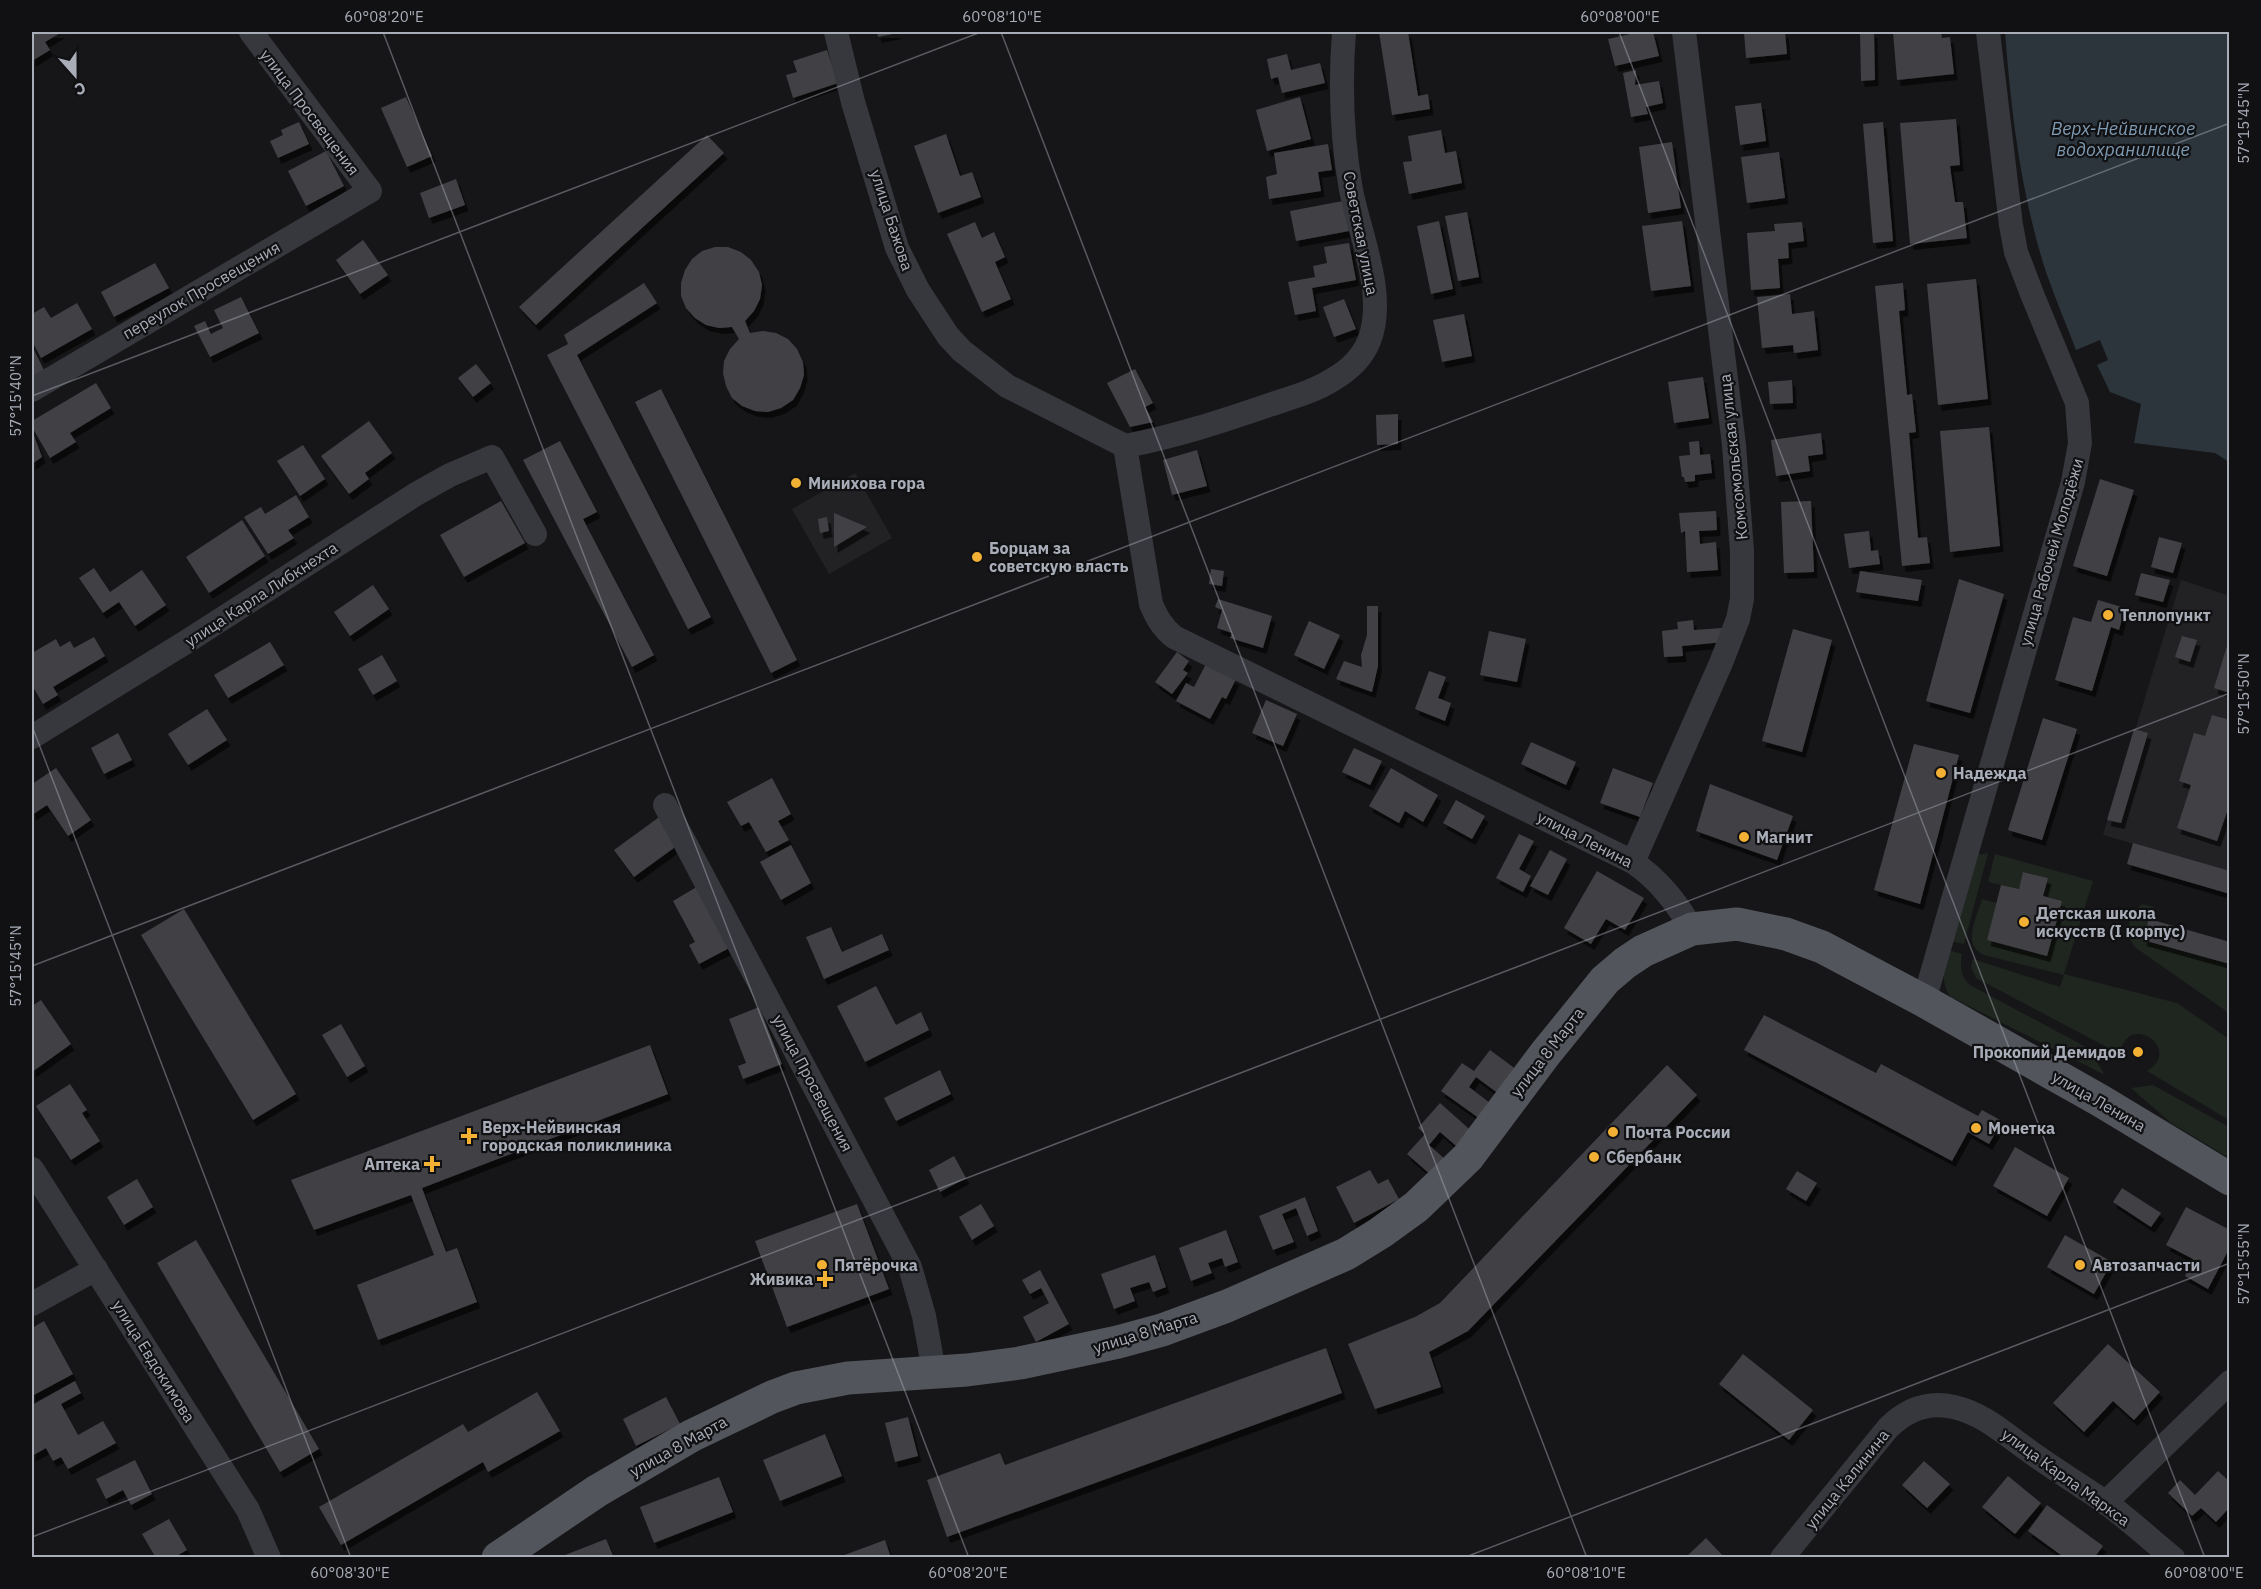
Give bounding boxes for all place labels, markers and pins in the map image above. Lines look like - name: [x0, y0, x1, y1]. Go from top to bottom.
- place label: Минихова гора: [808, 473, 925, 493]
- marker: Минихова гора: [789, 476, 803, 490]
- place label: Борцам за советскую власть: [989, 538, 1129, 576]
- marker: Борцам за советскую власть: [970, 550, 984, 564]
- place label: Теплопункт: [2120, 605, 2211, 625]
- marker: Теплопункт: [2101, 608, 2115, 622]
- place label: Надежда: [1953, 763, 2027, 783]
- marker: Надежда: [1934, 766, 1948, 780]
- place label: Магнит: [1756, 827, 1813, 847]
- marker: Магнит: [1737, 830, 1751, 844]
- place label: Детская школа искусств (I корпус): [2036, 903, 2185, 941]
- marker: Детская школа искусств (I корпус): [2017, 915, 2031, 929]
- place label: Прокопий Демидов: [1973, 1042, 2126, 1062]
- marker: Прокопий Демидов: [2131, 1045, 2145, 1059]
- place label: Верх-Нейвинская городская поликлиника: [482, 1117, 672, 1155]
- place label: Монетка: [1988, 1118, 2055, 1138]
- marker: Монетка: [1969, 1121, 1983, 1135]
- place label: Почта России: [1625, 1122, 1731, 1142]
- marker: Почта России: [1606, 1125, 1620, 1139]
- marker: Верх-Нейвинская городская поликлиника: [460, 1127, 478, 1145]
- place label: Сбербанк: [1606, 1147, 1682, 1167]
- marker: Сбербанк: [1587, 1150, 1601, 1164]
- place label: Аптека: [364, 1154, 420, 1174]
- marker: Аптека: [425, 1157, 439, 1171]
- place label: Пятёрочка: [834, 1255, 918, 1275]
- place label: Автозапчасти: [2092, 1255, 2200, 1275]
- marker: Пятёрочка: [815, 1258, 829, 1272]
- marker: Автозапчасти: [2073, 1258, 2087, 1272]
- place label: Живика: [750, 1269, 813, 1289]
- marker: Живика: [818, 1272, 832, 1286]

